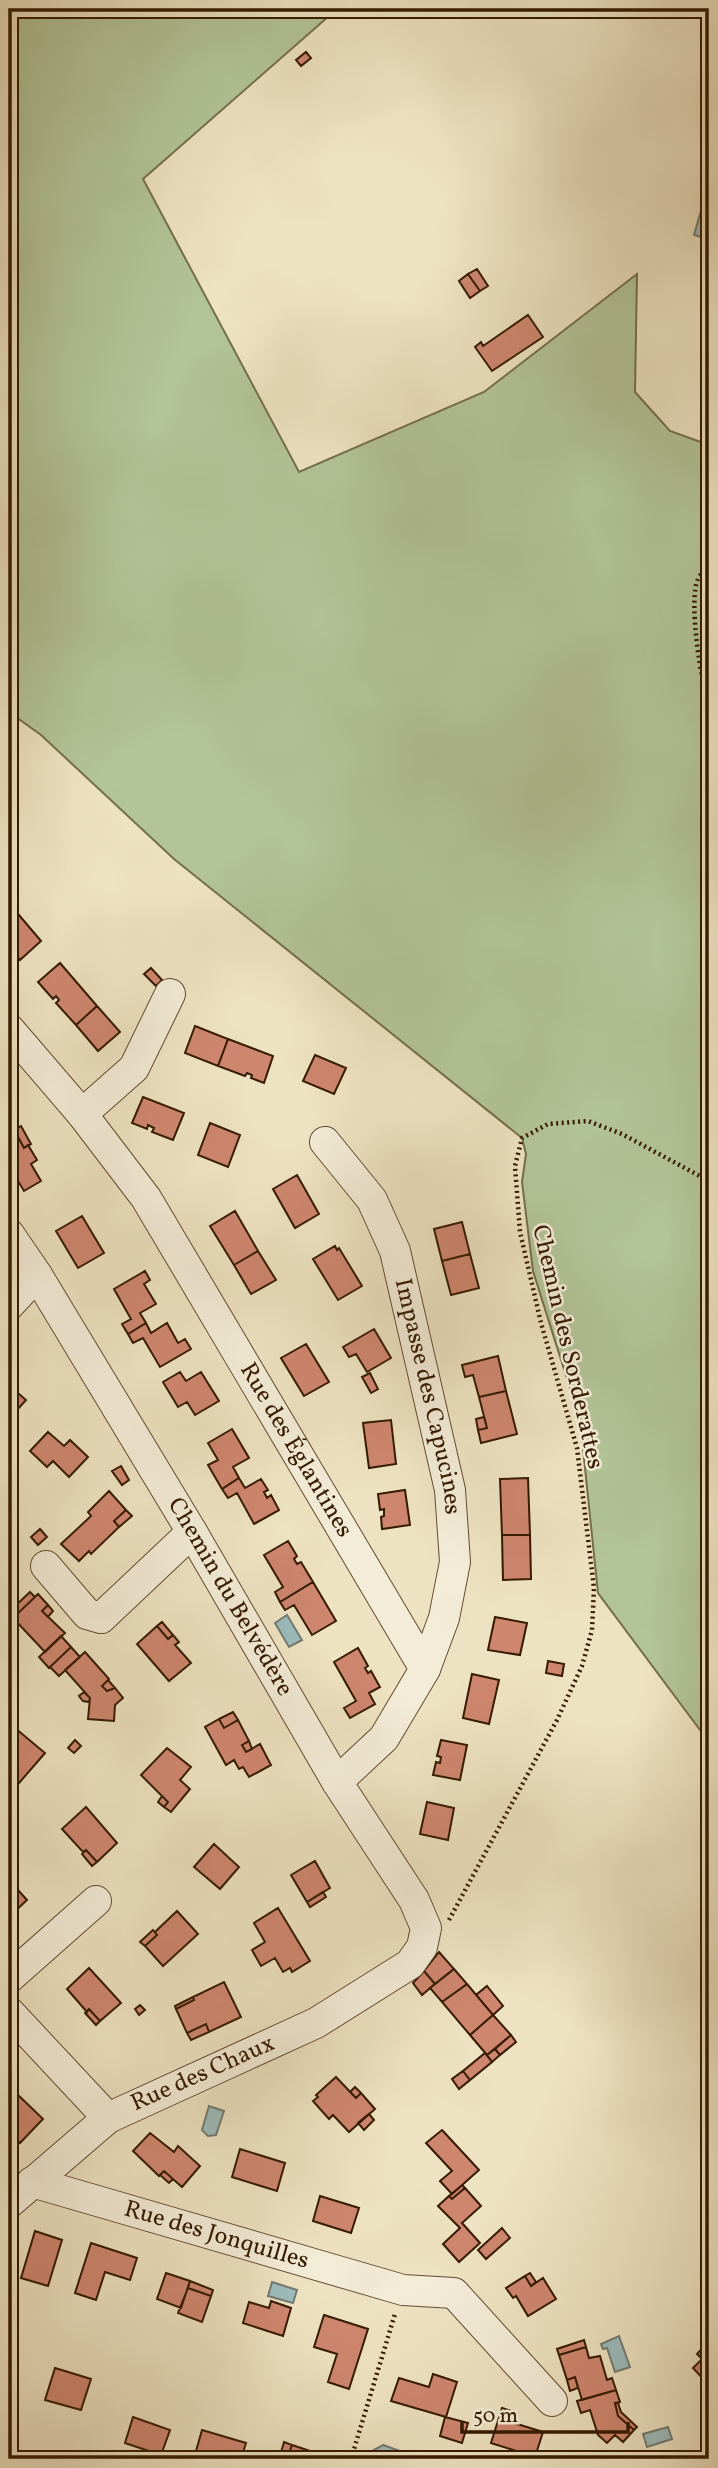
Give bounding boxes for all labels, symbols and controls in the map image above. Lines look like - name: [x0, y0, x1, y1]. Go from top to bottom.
- street label: Chemin des Sorderattes: [522, 1222, 612, 1472]
- street label: Impasse des Capucines: [385, 1275, 469, 1516]
- street label: Rue des Églantines: [230, 1357, 361, 1544]
- street label: Chemin du Belvédère: [158, 1491, 301, 1703]
- street label: Rue des Chaux: [126, 2027, 280, 2121]
- street label: Rue des Jonquilles: [120, 2193, 313, 2279]
- scale bar: [462, 2391, 629, 2435]
- text: 50 m: [473, 2402, 518, 2431]

